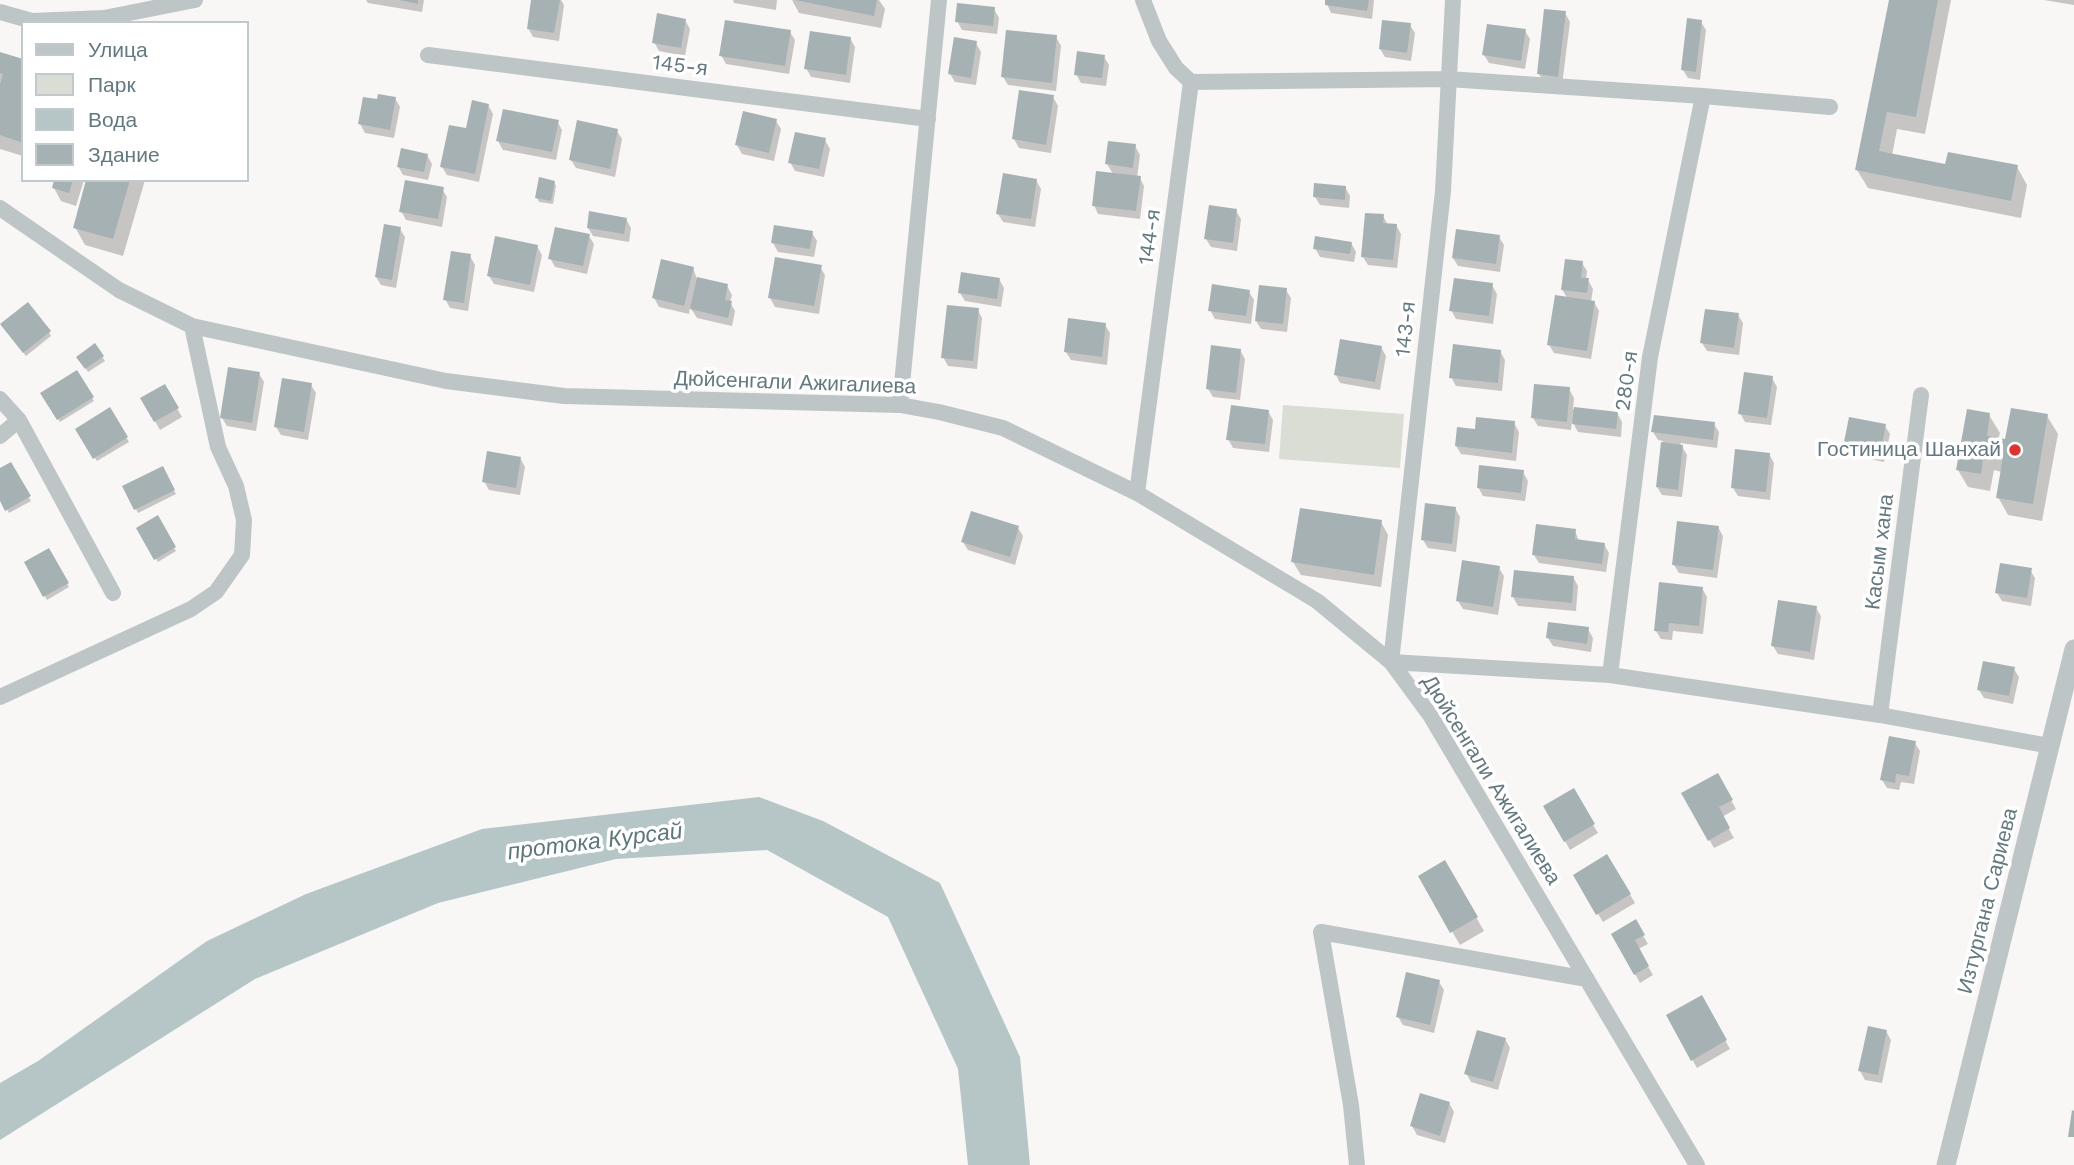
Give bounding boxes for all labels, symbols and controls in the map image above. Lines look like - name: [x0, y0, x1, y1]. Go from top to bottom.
- legend: [21, 21, 248, 182]
- text: Улица: [88, 37, 148, 62]
- street label: 145-я: [651, 50, 709, 82]
- text: Парк: [88, 72, 136, 97]
- text: Вода: [88, 107, 137, 132]
- text: Здание: [88, 142, 160, 167]
- street label: 144-я: [1134, 208, 1166, 266]
- street label: 143-я: [1391, 300, 1421, 358]
- street label: 280-я: [1610, 349, 1644, 413]
- street label: Дюйсенгали Ажигалиева: [673, 366, 917, 400]
- place label: Гостиница Шанхай: [1817, 437, 2001, 463]
- marker: Гостиница Шанхай: [2007, 442, 2023, 458]
- street label: Касым хана: [1860, 493, 1900, 611]
- street label: Дюйсенгали Ажигалиева: [1416, 671, 1566, 889]
- street label: Изтургана Сариева: [1953, 805, 2023, 997]
- water label: протока Курсай: [506, 818, 684, 866]

